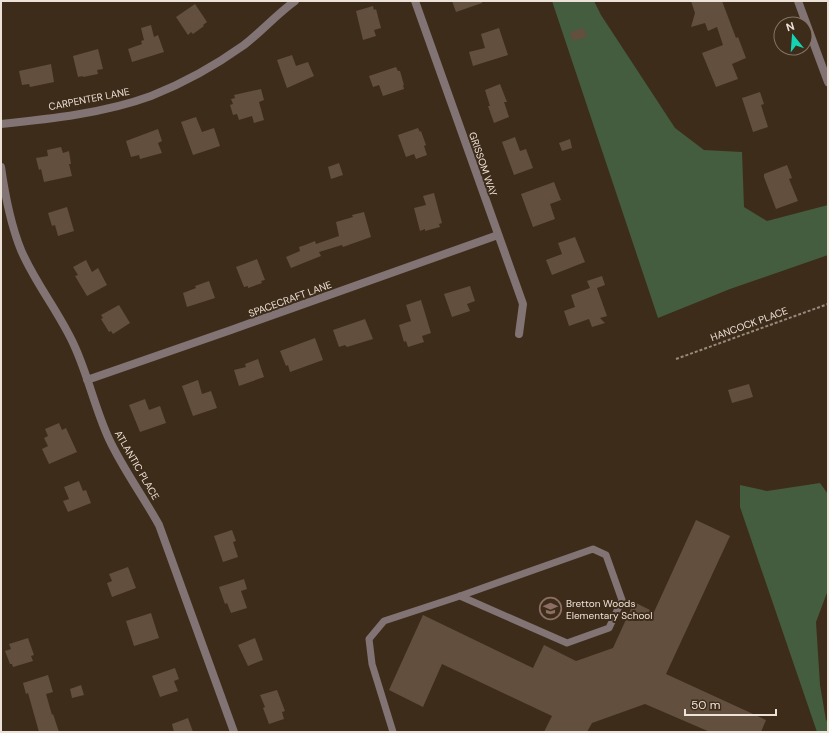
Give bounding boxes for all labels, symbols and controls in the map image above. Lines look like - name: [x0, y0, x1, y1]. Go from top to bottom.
- north arrow: [773, 16, 813, 56]
- text: N: [784, 19, 796, 34]
- street label: CARPENTER LANE: [47, 85, 131, 113]
- street label: GRISSOM WAY: [466, 130, 500, 198]
- street label: SPACECRAFT LANE: [247, 278, 334, 320]
- street label: HANCOCK PLACE: [709, 304, 790, 344]
- street label: ATLANTIC PLACE: [112, 428, 162, 502]
- school or university icon: Bretton Woods Elementary School: [537, 596, 563, 622]
- place label: Bretton Woods Elementary School: [566, 597, 653, 622]
- scale bar: [685, 691, 776, 717]
- text: 50 m: [691, 697, 720, 713]

